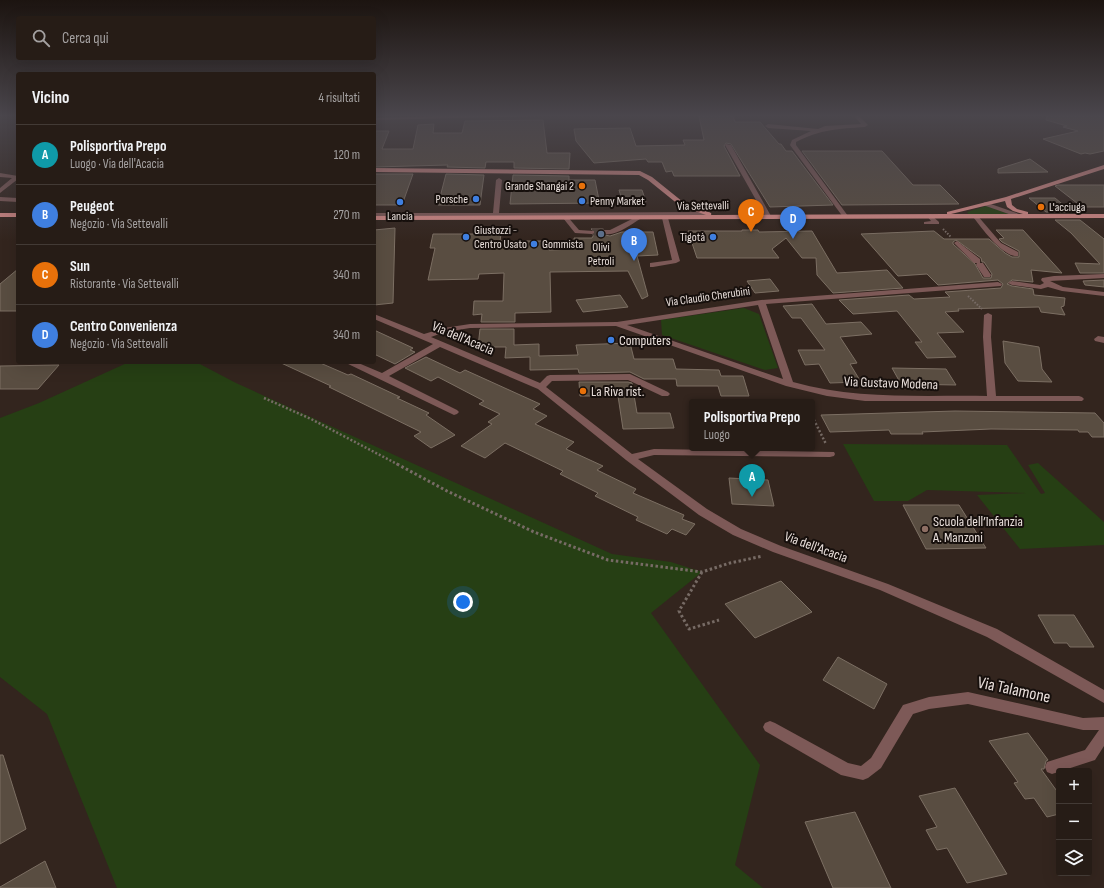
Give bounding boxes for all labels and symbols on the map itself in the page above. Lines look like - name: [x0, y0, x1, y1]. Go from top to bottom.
- place label: Grande Shangai 2: [505, 179, 574, 194]
- marker: Grande Shangai 2: [577, 181, 587, 191]
- place label: Porsche: [436, 192, 468, 207]
- marker: Porsche: [471, 194, 481, 204]
- place label: Penny Market: [590, 194, 645, 209]
- marker: Penny Market: [577, 196, 587, 206]
- marker: Lancia: [395, 197, 405, 207]
- street label: Via Settevalli: [677, 198, 729, 214]
- pin: C: [738, 199, 764, 232]
- place label: L'acciuga: [1049, 200, 1086, 215]
- marker: L'acciuga: [1036, 202, 1046, 212]
- pin: D: [780, 206, 806, 239]
- place label: Lancia: [387, 209, 413, 224]
- place label: Giustozzi - Centro Usato: [474, 223, 527, 252]
- pin: B: [621, 228, 647, 261]
- marker: Olivi Petroli: [596, 229, 606, 239]
- place label: Tigotà: [680, 230, 705, 245]
- marker: Giustozzi - Centro Usato: [461, 232, 471, 242]
- marker: Tigotà: [708, 232, 718, 242]
- place label: Gommista: [542, 237, 584, 252]
- marker: Gommista: [529, 239, 539, 249]
- place label: Olivi Petroli: [588, 240, 614, 269]
- street label: Via Claudio Cherubini: [665, 284, 751, 310]
- street label: Via dell'Acacia: [429, 317, 497, 359]
- place label: Computers: [619, 332, 671, 349]
- marker: Computers: [606, 335, 616, 345]
- street label: Via Gustavo Modena: [844, 373, 938, 393]
- place label: La Riva rist.: [591, 383, 644, 400]
- marker: La Riva rist.: [578, 386, 588, 396]
- pin: A: [739, 464, 765, 497]
- place label: Scuola dell’Infanzia A. Manzoni: [932, 513, 1023, 546]
- marker: Scuola dell’Infanzia A. Manzoni: [920, 524, 930, 534]
- street label: Via dell'Acacia: [782, 528, 850, 566]
- your location: [453, 592, 473, 612]
- street label: Via Talamone: [976, 673, 1053, 708]

